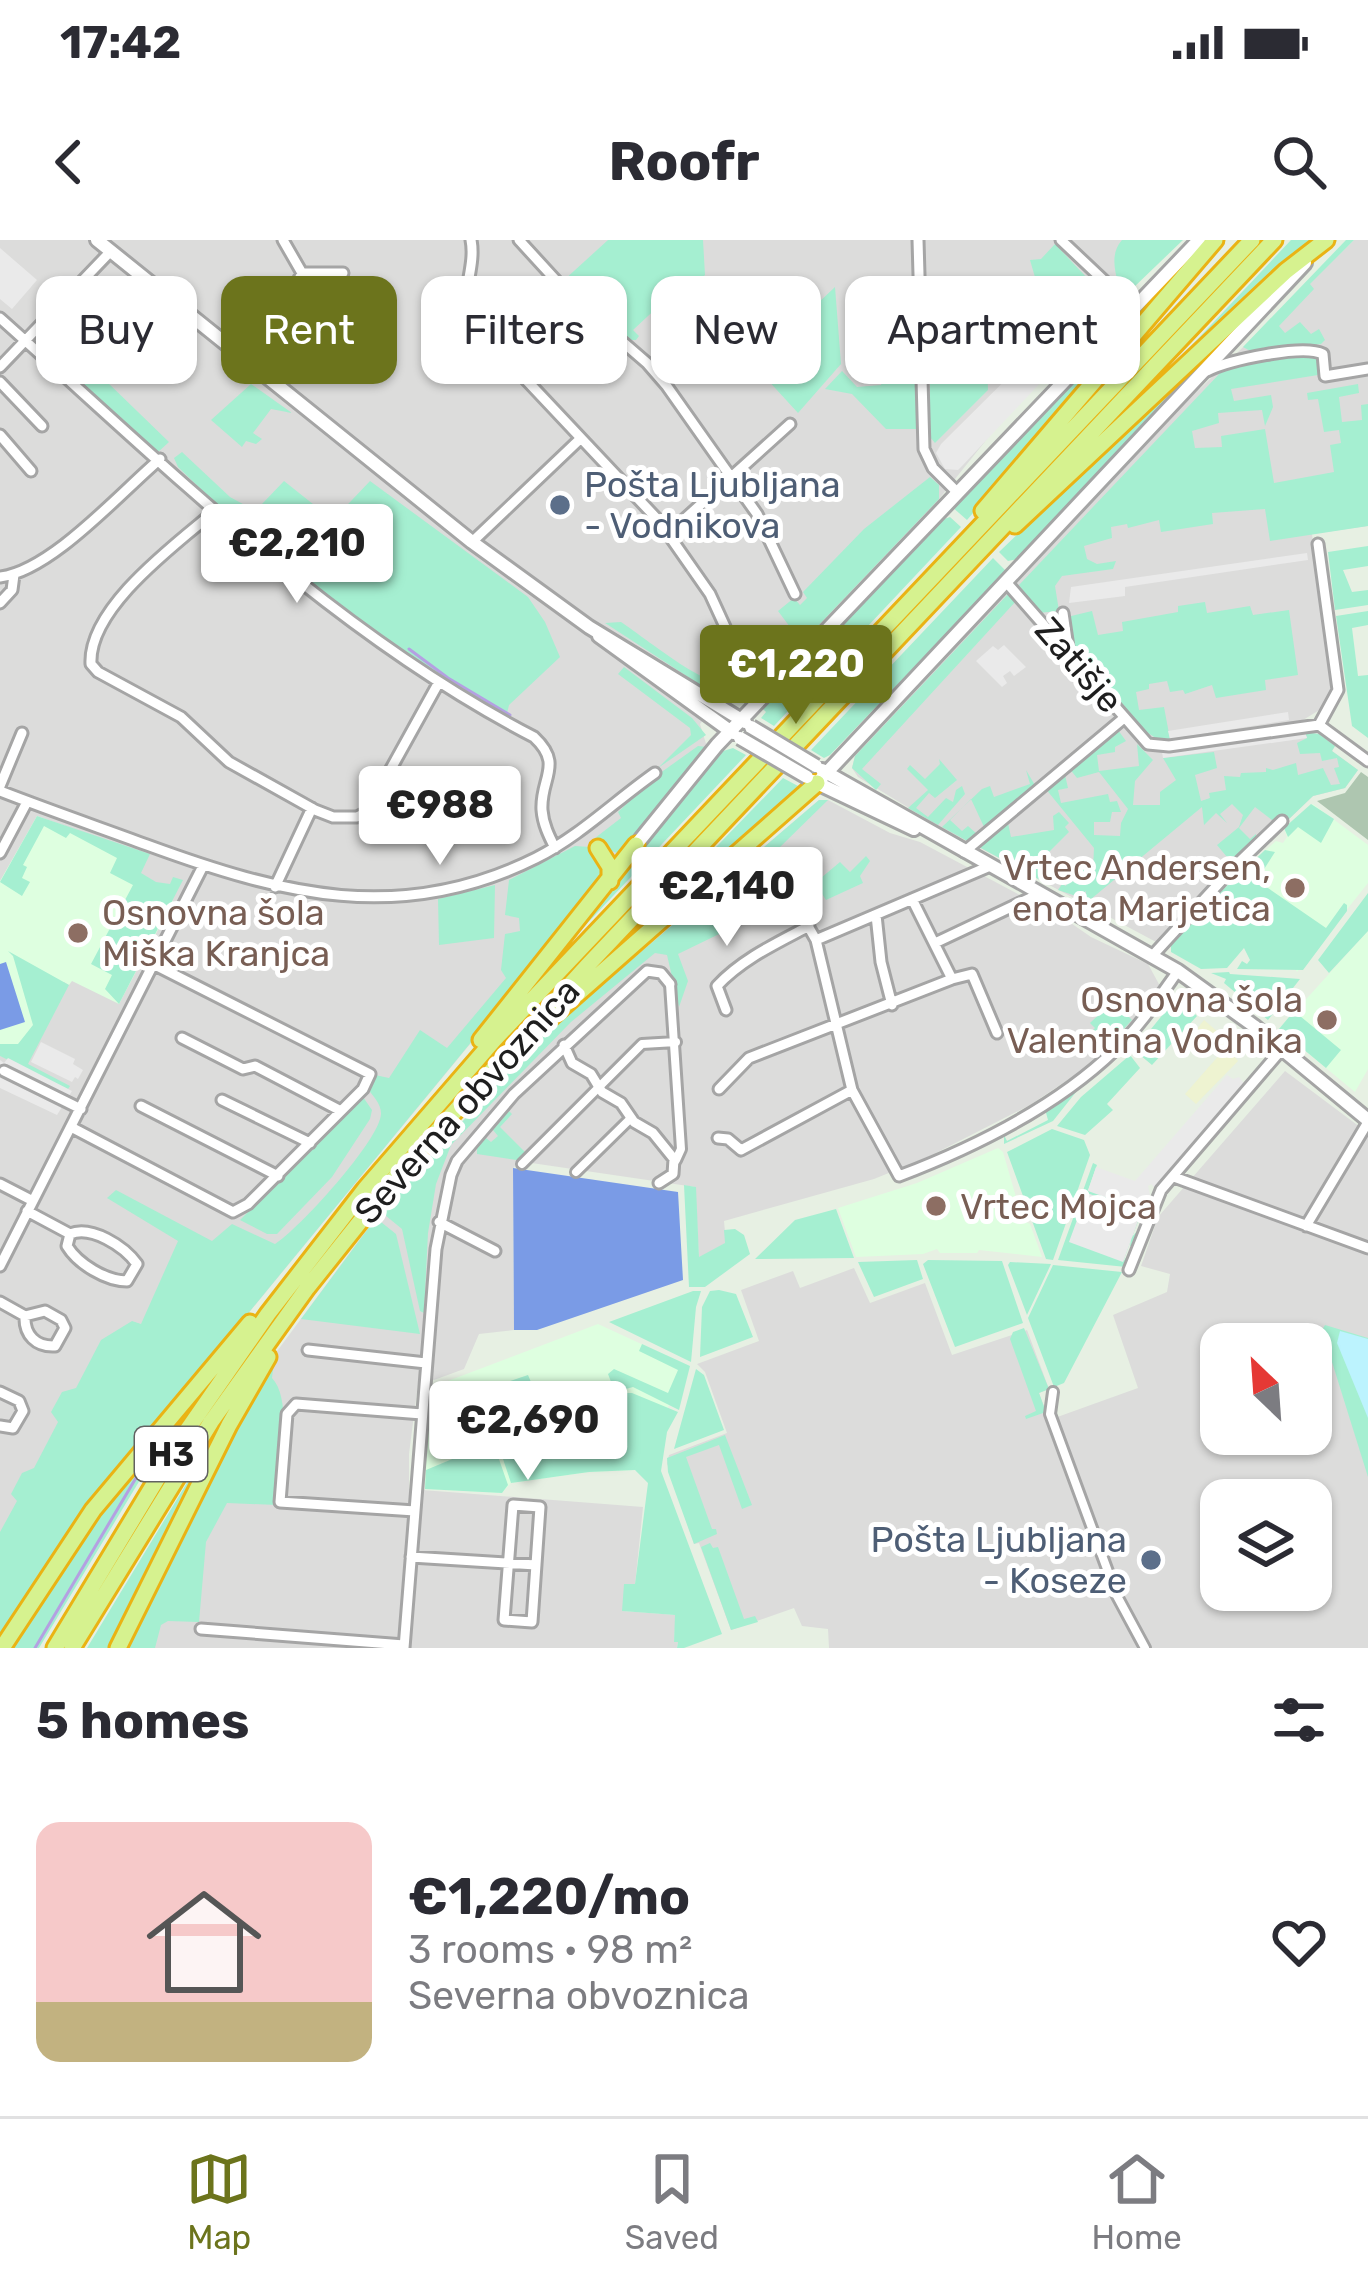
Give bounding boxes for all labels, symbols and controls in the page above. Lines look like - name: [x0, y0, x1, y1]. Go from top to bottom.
- text: 17:42: [60, 16, 181, 69]
- icon: back: [36, 129, 102, 195]
- icon: search: [1266, 129, 1332, 195]
- text: Roofr: [608, 130, 760, 194]
- chip: Buy: [36, 276, 197, 384]
- chip: Rent: [221, 276, 397, 384]
- chip: Filters: [421, 276, 627, 384]
- chip: New: [651, 276, 821, 384]
- chip: Apartment: [845, 276, 1140, 384]
- place label: Pošta Ljubljana - Vodnikova: [584, 463, 841, 547]
- marker: Pošta Ljubljana - Vodnikova: [547, 492, 573, 518]
- pin: €2,210: [199, 504, 395, 606]
- text: €2,210: [228, 520, 366, 566]
- street label: Zatišje: [1026, 609, 1132, 721]
- pin: €1,220: [698, 625, 894, 727]
- text: €1,220: [727, 641, 865, 687]
- pin: €988: [369, 766, 511, 868]
- text: €988: [386, 782, 494, 828]
- place label: Vrtec Andersen, enota Marjetica: [1003, 846, 1271, 930]
- pin: €2,140: [629, 847, 825, 949]
- text: €2,140: [659, 863, 795, 909]
- marker: Vrtec Andersen, enota Marjetica: [1282, 875, 1308, 901]
- place label: Osnovna šola Miška Kranjca: [102, 891, 330, 975]
- marker: Osnovna šola Miška Kranjca: [65, 920, 91, 946]
- street label: Severna obvoznica: [346, 969, 588, 1233]
- place label: Osnovna šola Valentina Vodnika: [1006, 978, 1303, 1062]
- marker: Osnovna šola Valentina Vodnika: [1314, 1007, 1340, 1033]
- place label: Vrtec Mojca: [960, 1185, 1157, 1228]
- marker: Vrtec Mojca: [923, 1193, 949, 1219]
- north arrow: [1200, 1323, 1332, 1455]
- map controls: [1200, 1323, 1332, 1611]
- pin: €2,690: [430, 1381, 626, 1483]
- text: €2,690: [456, 1397, 600, 1443]
- road number: H3: [135, 1427, 207, 1481]
- button: layers: [1200, 1479, 1332, 1611]
- place label: Pošta Ljubljana - Koseze: [870, 1518, 1127, 1602]
- marker: Pošta Ljubljana - Koseze: [1138, 1547, 1164, 1573]
- icon: filters: [1266, 1687, 1332, 1753]
- text: 5 homes: [36, 1690, 249, 1751]
- text: €1,220/mo: [408, 1866, 690, 1927]
- icon: home: [132, 1870, 276, 2014]
- icon: heart: [1266, 1909, 1332, 1975]
- text: 3 rooms · 98 m²: [408, 1927, 692, 1973]
- text: Severna obvoznica: [408, 1973, 750, 2019]
- tab: Map: [186, 2146, 252, 2257]
- tab: Saved: [625, 2146, 719, 2257]
- tab: Home: [1091, 2146, 1182, 2257]

